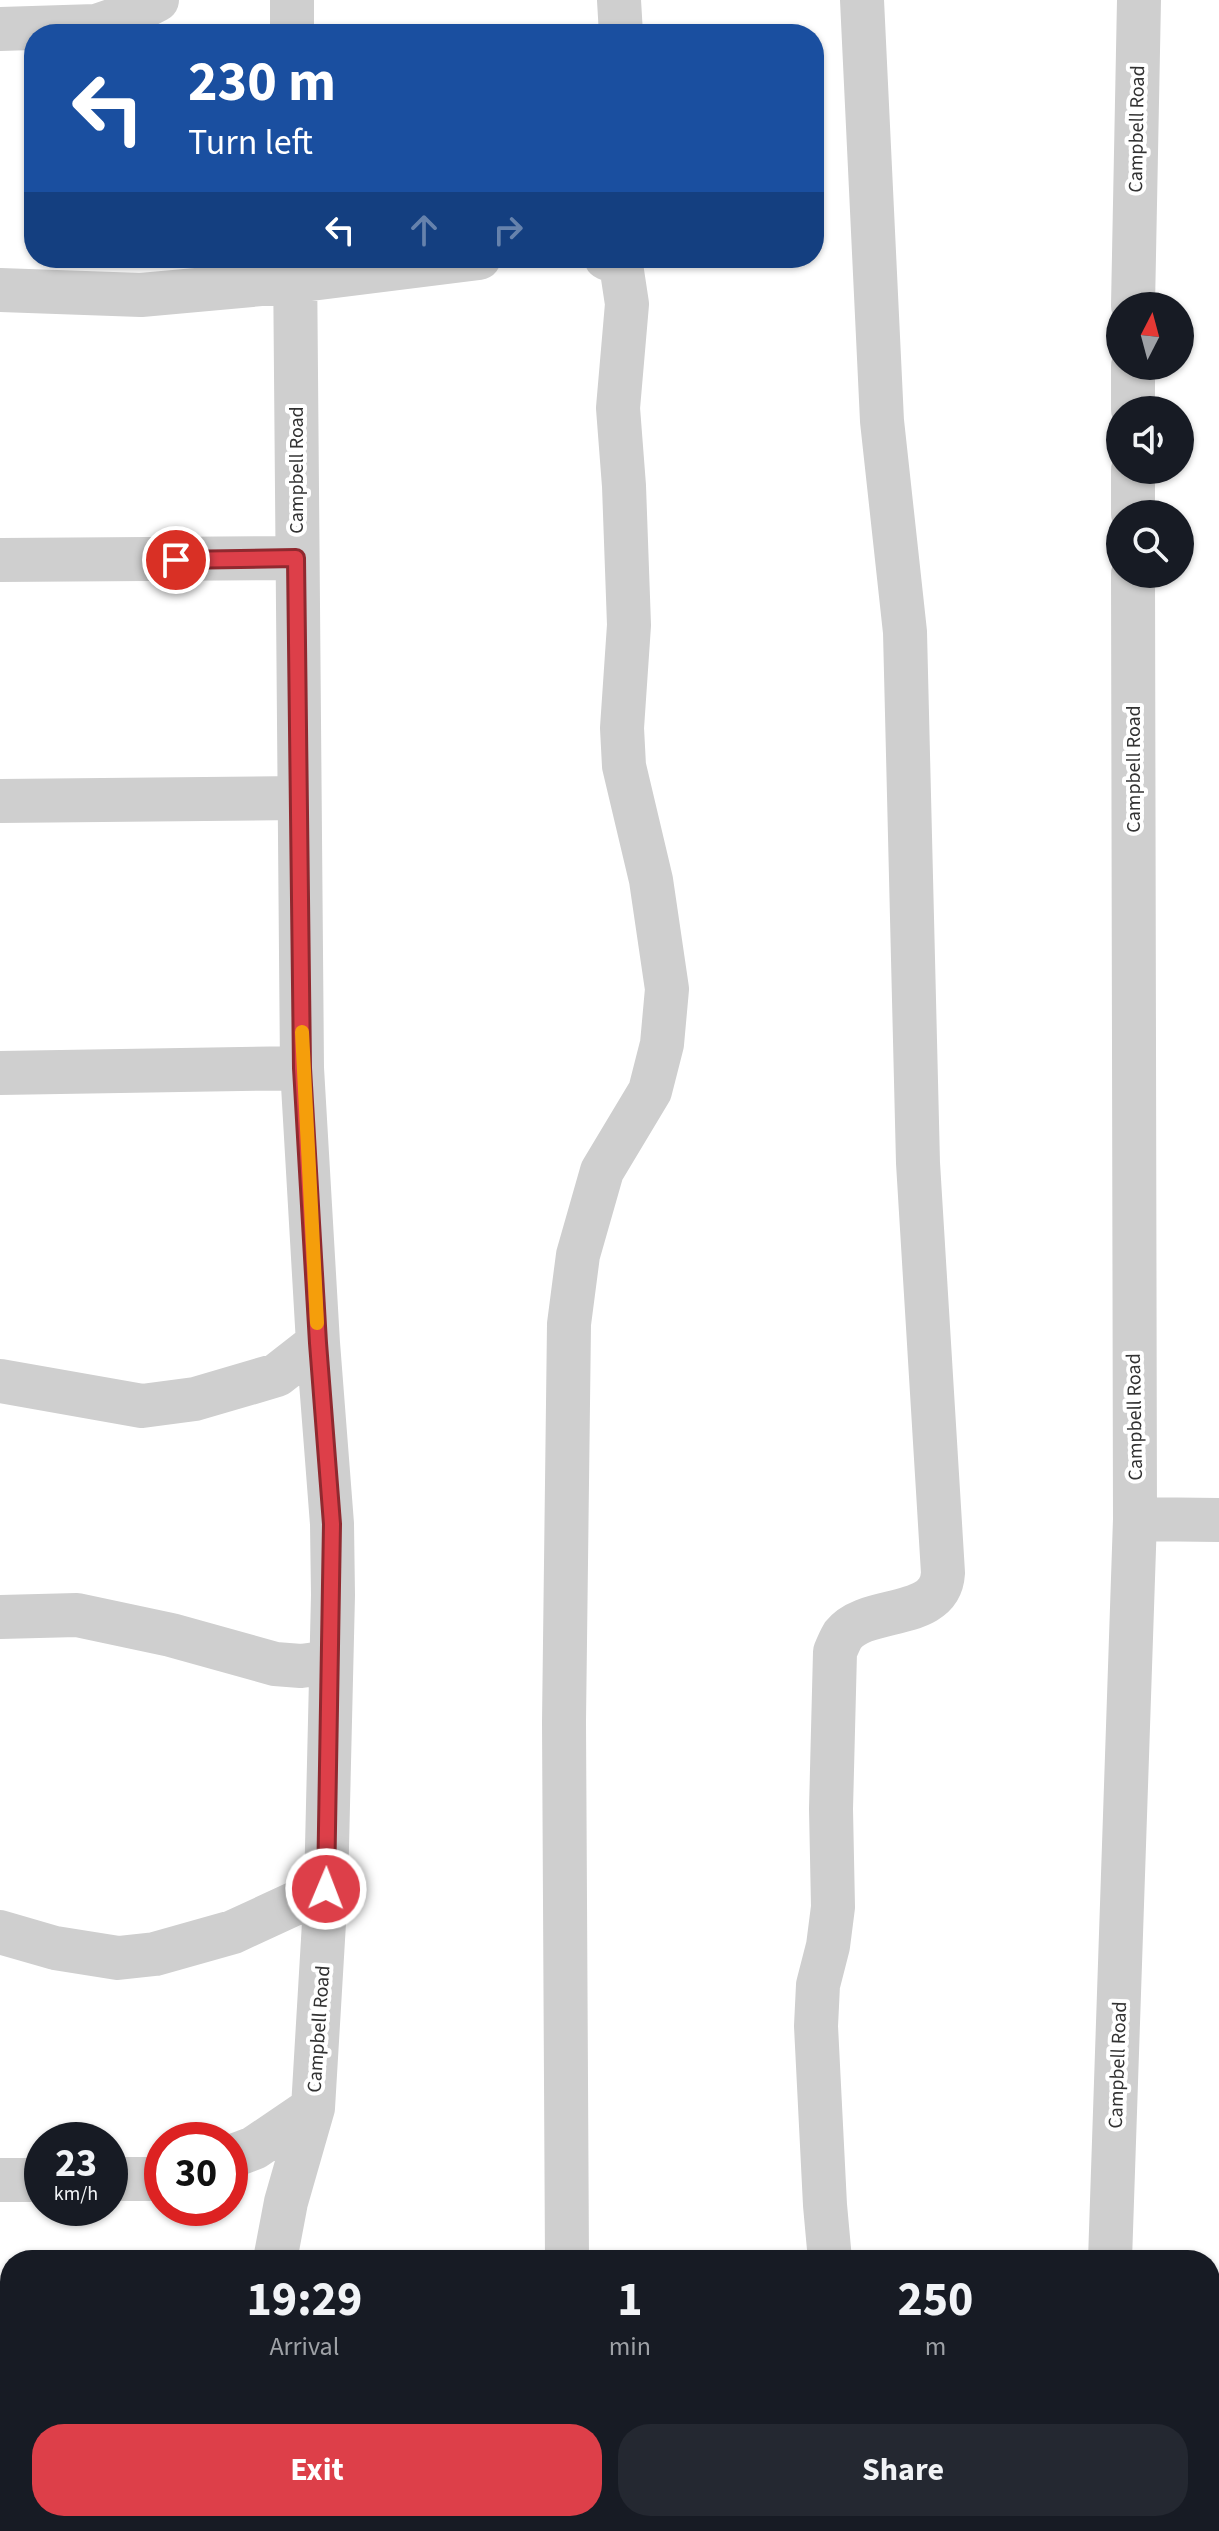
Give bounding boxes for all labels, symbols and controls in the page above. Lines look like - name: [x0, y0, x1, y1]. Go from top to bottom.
- text: 230 m: [188, 43, 336, 122]
- icon: left: [56, 56, 160, 160]
- street label: Campbell Road: [1122, 65, 1152, 193]
- text: Turn left: [188, 117, 313, 168]
- icon: left: [318, 208, 362, 252]
- icon: ahead: [402, 208, 446, 252]
- icon: right: [486, 208, 530, 252]
- north arrow: [1106, 292, 1194, 380]
- map controls: [1106, 292, 1194, 588]
- button: sound: [1106, 396, 1194, 484]
- street label: Campbell Road: [283, 406, 311, 534]
- button: search: [1106, 500, 1194, 588]
- pin: [142, 526, 210, 594]
- icon: arrive: [154, 538, 198, 582]
- street label: Campbell Road: [1120, 705, 1148, 833]
- street label: Campbell Road: [1120, 1353, 1150, 1481]
- position arrow: [284, 1847, 368, 1931]
- street label: Campbell Road: [301, 1965, 337, 2094]
- street label: Campbell Road: [1102, 2001, 1134, 2129]
- speed limit sign: 30: [144, 2122, 248, 2226]
- text: 23: [55, 2135, 97, 2192]
- text: km/h: [54, 2180, 98, 2208]
- text: 19:29: [246, 2266, 362, 2334]
- text: 1: [617, 2266, 643, 2334]
- text: 250: [897, 2266, 973, 2334]
- text: Arrival: [269, 2328, 339, 2365]
- text: min: [609, 2328, 651, 2365]
- text: m: [925, 2328, 946, 2365]
- button: Exit: [32, 2424, 602, 2516]
- button: Share: [618, 2424, 1188, 2516]

